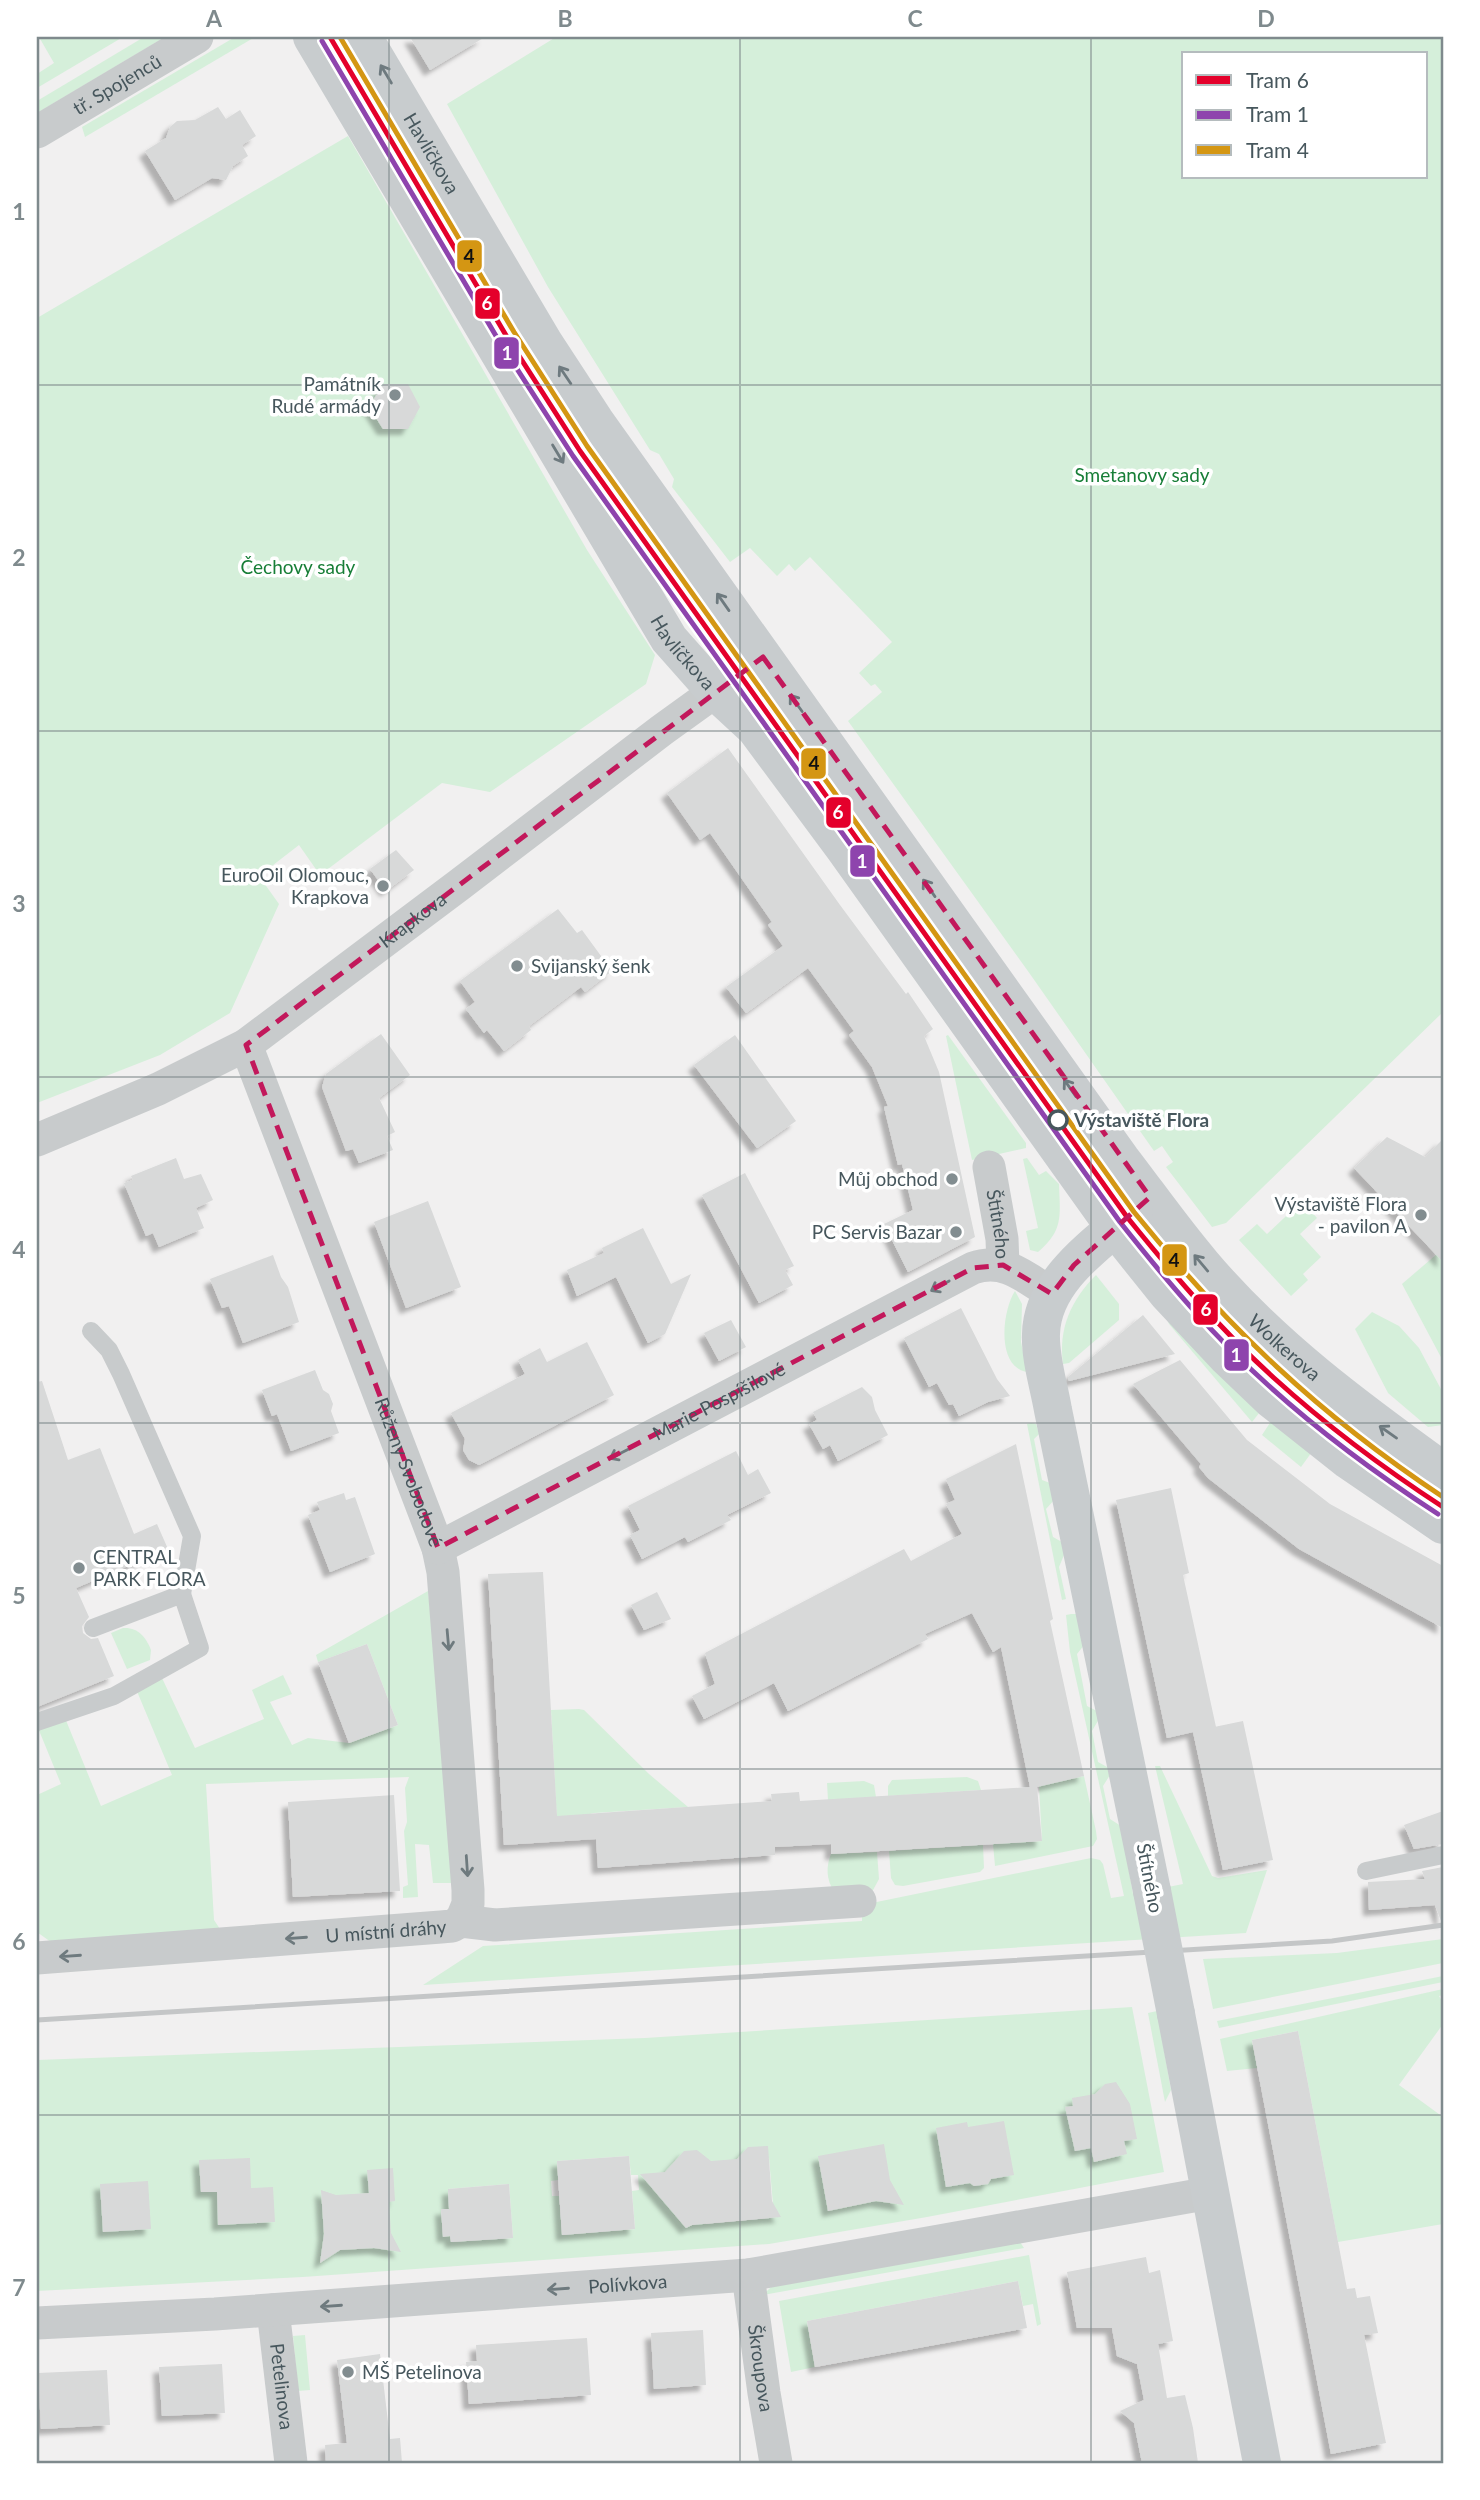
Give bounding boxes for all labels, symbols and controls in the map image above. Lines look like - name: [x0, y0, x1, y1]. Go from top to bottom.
- text: A: [205, 4, 223, 32]
- text: B: [557, 4, 573, 32]
- text: C: [907, 4, 923, 32]
- text: D: [1257, 4, 1275, 32]
- street label: tř. Spojenců: [68, 49, 165, 119]
- legend: [1182, 52, 1428, 178]
- one-way arrow: [378, 65, 392, 85]
- text: Tram 6: [1246, 67, 1309, 92]
- text: Tram 1: [1246, 101, 1309, 126]
- street label: Havlíčkova: [399, 108, 465, 198]
- text: Tram 4: [1246, 137, 1309, 162]
- text: 1: [12, 197, 26, 225]
- line badge: 4: [456, 239, 483, 273]
- text: 4: [463, 244, 475, 267]
- line badge: 6: [474, 287, 501, 320]
- text: 6: [481, 291, 493, 314]
- line badge: 1: [493, 336, 520, 370]
- text: 1: [501, 341, 513, 364]
- one-way arrow: [557, 366, 572, 385]
- place label: Památník Rudé armády: [271, 372, 381, 417]
- marker: Památník Rudé armády: [387, 387, 403, 403]
- one-way arrow: [552, 444, 566, 464]
- park label: Smetanovy sady: [1074, 463, 1210, 486]
- text: 2: [12, 543, 26, 571]
- park label: Čechovy sady: [241, 555, 356, 578]
- one-way arrow: [716, 593, 730, 612]
- street label: Havlíčkova: [646, 611, 721, 694]
- one-way arrow: [789, 694, 803, 713]
- line badge: 4: [800, 747, 827, 780]
- text: 4: [808, 751, 820, 774]
- line badge: 6: [825, 796, 852, 829]
- text: 6: [832, 800, 844, 823]
- line badge: 1: [849, 844, 876, 878]
- text: 1: [856, 849, 868, 872]
- place label: EuroOil Olomouc, Krapkova: [221, 863, 369, 908]
- marker: EuroOil Olomouc, Krapkova: [375, 878, 391, 894]
- one-way arrow: [922, 879, 936, 898]
- street label: Krapkova: [374, 887, 450, 952]
- text: 3: [12, 889, 26, 917]
- place label: Svijanský šenk: [531, 954, 651, 977]
- marker: Svijanský šenk: [509, 958, 525, 974]
- one-way arrow: [1063, 1079, 1077, 1098]
- place label: Výstaviště Flora: [1073, 1108, 1209, 1131]
- marker: Výstaviště Flora: [1048, 1110, 1068, 1130]
- place label: Můj obchod: [838, 1167, 938, 1190]
- marker: Můj obchod: [944, 1171, 960, 1187]
- street label: Štítného: [982, 1187, 1015, 1259]
- place label: Výstaviště Flora - pavilon A: [1274, 1192, 1407, 1237]
- marker: Výstaviště Flora - pavilon A: [1413, 1207, 1429, 1223]
- place label: PC Servis Bazar: [812, 1220, 942, 1243]
- marker: PC Servis Bazar: [948, 1224, 964, 1240]
- text: 4: [12, 1235, 26, 1263]
- line badge: 4: [1161, 1243, 1188, 1277]
- text: 4: [1168, 1248, 1180, 1271]
- one-way arrow: [1194, 1254, 1209, 1272]
- one-way arrow: [930, 1280, 951, 1293]
- line badge: 6: [1192, 1293, 1219, 1326]
- text: 6: [1200, 1297, 1212, 1320]
- street label: Wolkerova: [1244, 1309, 1326, 1385]
- line badge: 1: [1223, 1338, 1250, 1372]
- text: 1: [1230, 1343, 1242, 1366]
- street label: Marie Pospíšilové: [649, 1357, 789, 1445]
- street label: Růženy Svobodové: [371, 1394, 448, 1549]
- one-way arrow: [1378, 1425, 1398, 1439]
- one-way arrow: [609, 1448, 629, 1462]
- place label: CENTRAL PARK FLORA: [93, 1545, 206, 1590]
- marker: CENTRAL PARK FLORA: [71, 1560, 87, 1576]
- text: 5: [12, 1581, 26, 1609]
- one-way arrow: [442, 1628, 455, 1650]
- street label: Štítného: [1132, 1841, 1168, 1915]
- one-way arrow: [460, 1855, 473, 1878]
- street label: U místní dráhy: [325, 1915, 448, 1947]
- text: 6: [12, 1927, 26, 1955]
- one-way arrow: [286, 1932, 308, 1945]
- one-way arrow: [58, 1949, 81, 1962]
- street label: Polívkova: [587, 2269, 668, 2298]
- text: 7: [12, 2273, 26, 2301]
- one-way arrow: [547, 2283, 570, 2296]
- one-way arrow: [320, 2300, 343, 2313]
- street label: Škroupova: [744, 2323, 779, 2413]
- street label: Petelinova: [266, 2342, 299, 2431]
- place label: MŠ Petelinova: [362, 2360, 482, 2383]
- marker: MŠ Petelinova: [340, 2364, 356, 2380]

